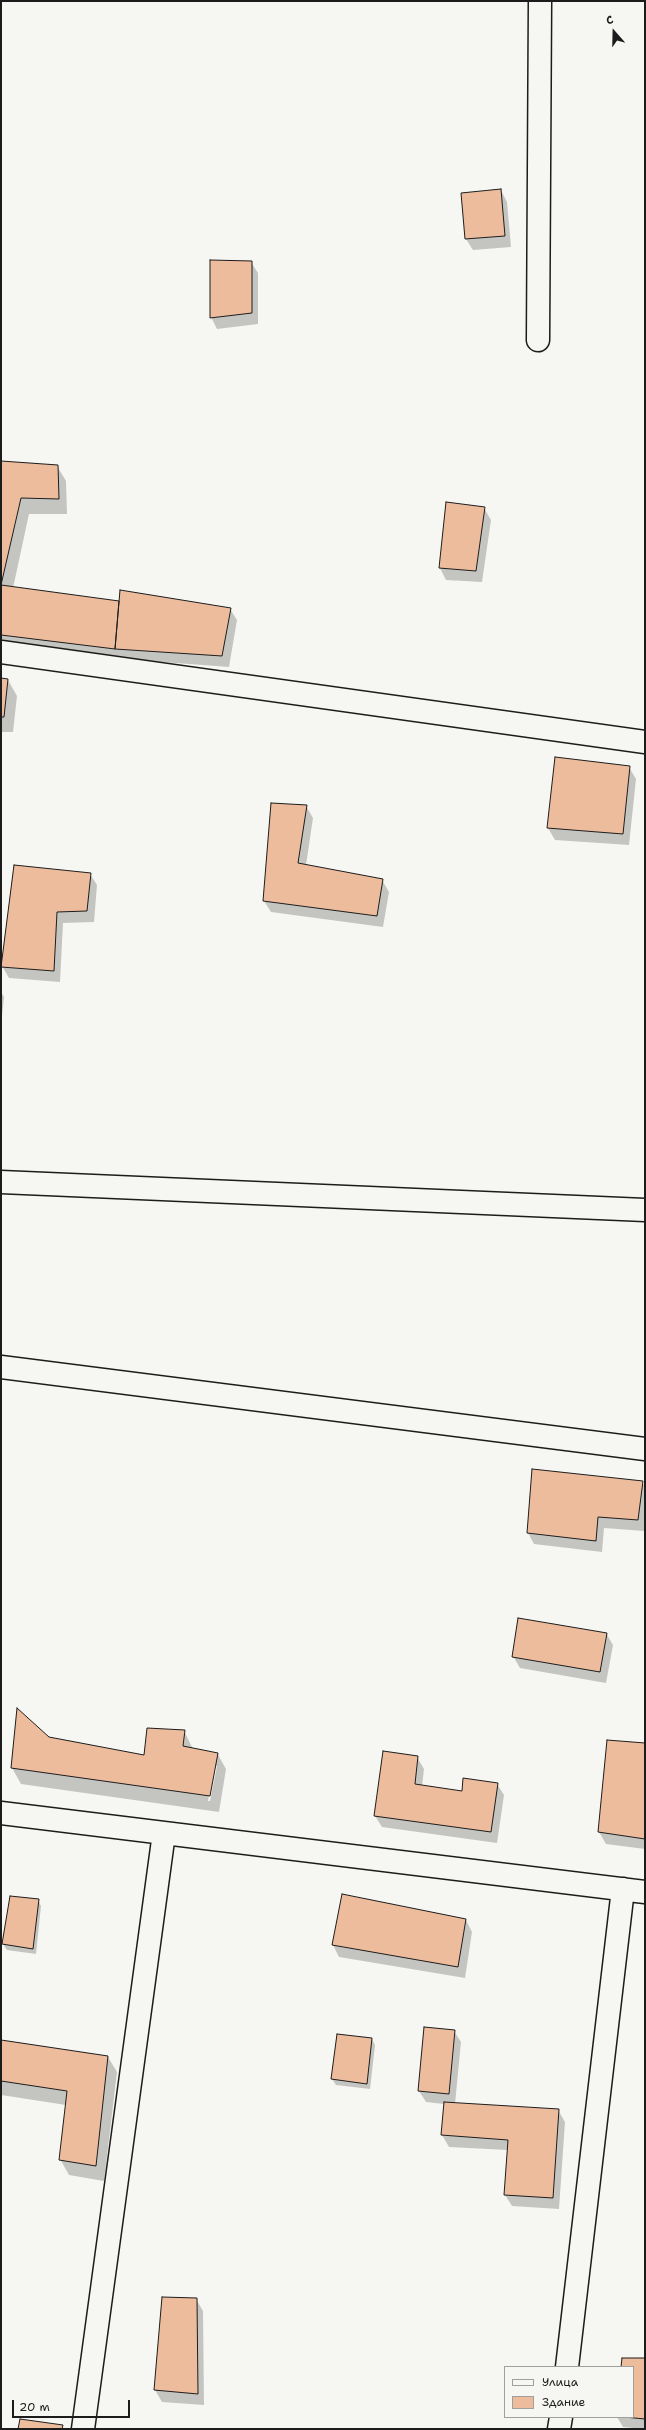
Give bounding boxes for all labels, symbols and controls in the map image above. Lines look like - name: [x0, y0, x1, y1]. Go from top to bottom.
- north arrow: [594, 12, 634, 52]
- text: С: [604, 12, 615, 28]
- legend: [504, 2366, 634, 2418]
- text: Улица: [542, 2374, 578, 2390]
- scale bar: [14, 2392, 132, 2418]
- text: Здание: [542, 2394, 585, 2410]
- text: 20 m: [19, 2399, 50, 2415]

